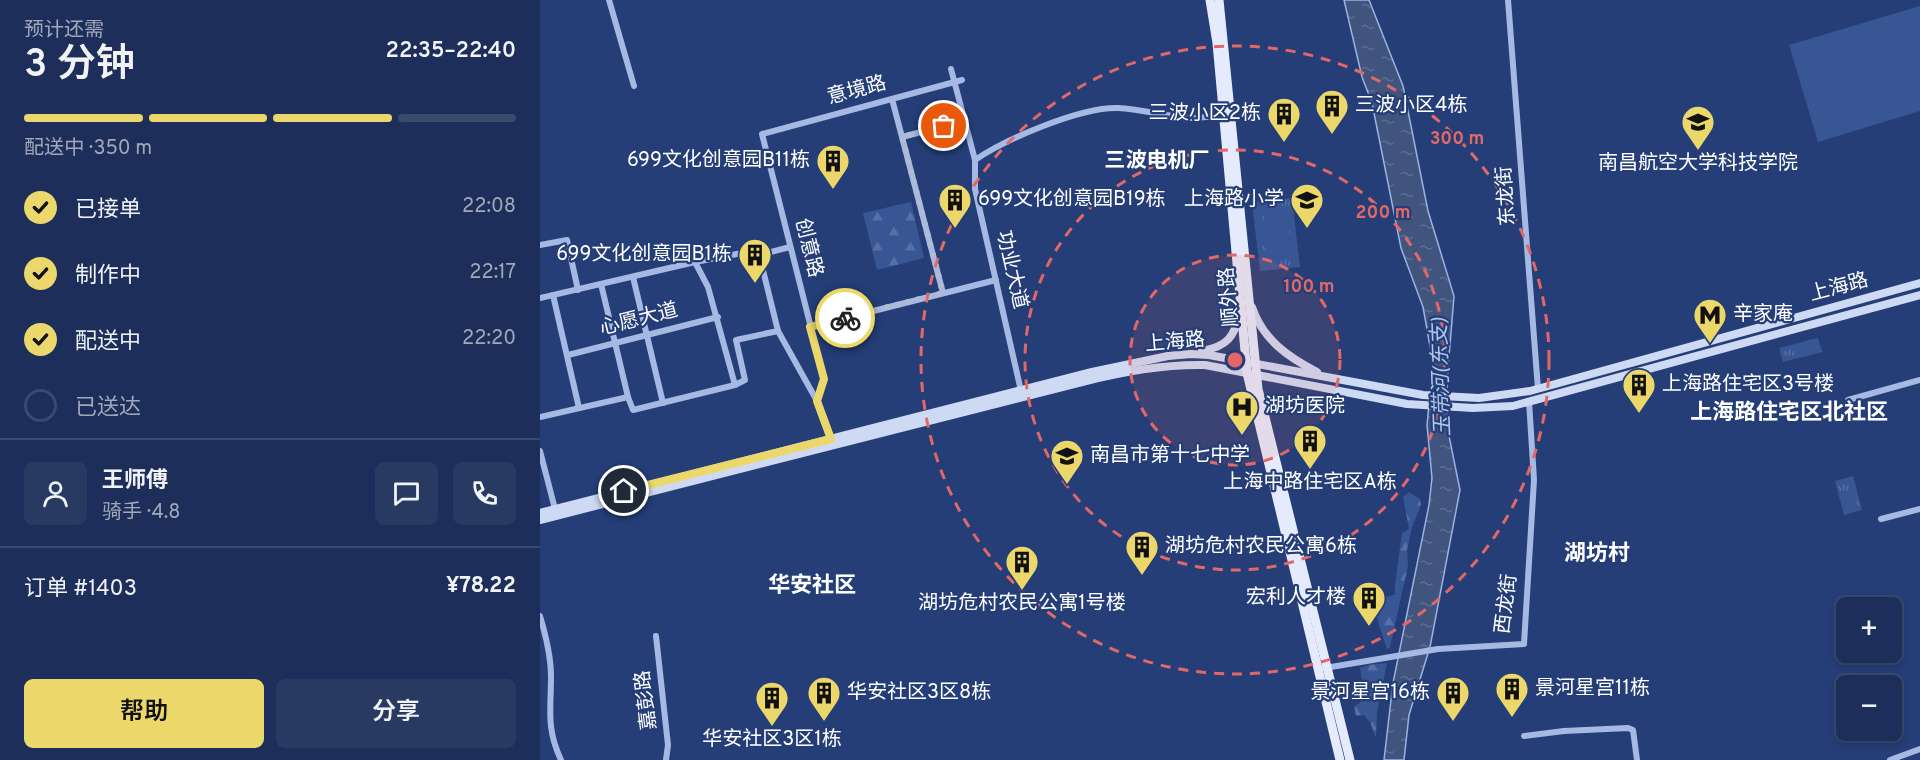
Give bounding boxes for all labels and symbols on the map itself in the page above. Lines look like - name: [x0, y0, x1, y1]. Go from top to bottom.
- street label: 意境路: [825, 71, 889, 111]
- building icon: 三波小区4栋: [1314, 88, 1350, 135]
- place label: 三波小区4栋: [1355, 93, 1467, 119]
- building icon: 三波小区2栋: [1266, 96, 1302, 143]
- pin: [918, 100, 969, 151]
- place label: 三波小区2栋: [1149, 101, 1261, 127]
- school or university icon: 南昌航空大学科技学院: [1680, 104, 1716, 151]
- text: 300 m: [1430, 128, 1484, 151]
- building icon: 699文化创意园B11栋: [815, 143, 851, 190]
- place label: 699文化创意园B11栋: [627, 148, 810, 174]
- district label: 三波电机厂: [1105, 148, 1210, 175]
- place label: 南昌航空大学科技学院: [1598, 151, 1798, 177]
- street label: 东龙街: [1492, 165, 1522, 227]
- building icon: 699文化创意园B19栋: [937, 182, 973, 229]
- school or university icon: 上海路小学: [1289, 182, 1325, 229]
- place label: 699文化创意园B19栋: [978, 187, 1166, 213]
- place label: 上海路小学: [1184, 187, 1284, 213]
- text: 200 m: [1355, 202, 1411, 225]
- street label: 创意路: [788, 216, 828, 280]
- street label: 功业大道: [989, 228, 1033, 312]
- building icon: 699文化创意园B1栋: [737, 237, 773, 284]
- place label: 699文化创意园B1栋: [556, 242, 732, 268]
- street label: 顺外路: [1214, 266, 1246, 328]
- street label: 上海路: [1807, 268, 1871, 308]
- text: 100 m: [1283, 276, 1335, 299]
- courier: [815, 288, 875, 348]
- metro station icon: 辛家庵: [1692, 297, 1728, 344]
- street label: 心愿大道: [597, 298, 681, 342]
- place label: 辛家庵: [1733, 302, 1793, 328]
- water label: 玉带河(东支): [1426, 317, 1458, 437]
- street label: 上海路: [1144, 327, 1206, 359]
- centre of rings: [1225, 350, 1245, 370]
- building icon: 上海路住宅区3号楼: [1621, 367, 1657, 414]
- place label: 上海路住宅区3号楼: [1662, 372, 1834, 398]
- hospital icon: 湖坊医院: [1224, 389, 1260, 436]
- place label: 湖坊医院: [1265, 394, 1345, 420]
- district label: 上海路住宅区北社区: [1690, 400, 1888, 427]
- building icon: 上海中路住宅区A栋: [1292, 423, 1328, 470]
- school or university icon: 南昌市第十七中学: [1049, 438, 1085, 485]
- place label: 南昌市第十七中学: [1090, 443, 1250, 469]
- pin: [598, 465, 649, 516]
- place label: 上海中路住宅区A栋: [1223, 470, 1397, 496]
- building icon: 湖坊危村农民公寓6栋: [1124, 529, 1160, 576]
- place label: 湖坊危村农民公寓6栋: [1165, 534, 1357, 560]
- district label: 湖坊村: [1564, 541, 1630, 568]
- building icon: 湖坊危村农民公寓1号楼: [1004, 544, 1040, 591]
- district label: 华安社区: [768, 573, 856, 600]
- street label: 西龙街: [1490, 573, 1524, 635]
- building icon: 宏利人才楼: [1351, 580, 1387, 627]
- place label: 宏利人才楼: [1246, 585, 1346, 611]
- place label: 湖坊危村农民公寓1号楼: [918, 591, 1126, 617]
- street label: 嘉彭路: [630, 669, 664, 731]
- building icon: 景河星宫11栋: [1494, 671, 1530, 718]
- building icon: 华安社区3区8栋: [806, 675, 842, 722]
- building icon: 景河星宫16栋: [1435, 675, 1471, 722]
- place label: 景河星宫11栋: [1535, 676, 1650, 702]
- building icon: 华安社区3区1栋: [754, 680, 790, 727]
- place label: 华安社区3区8栋: [847, 680, 991, 706]
- place label: 景河星宫16栋: [1311, 680, 1430, 706]
- place label: 华安社区3区1栋: [702, 727, 842, 753]

